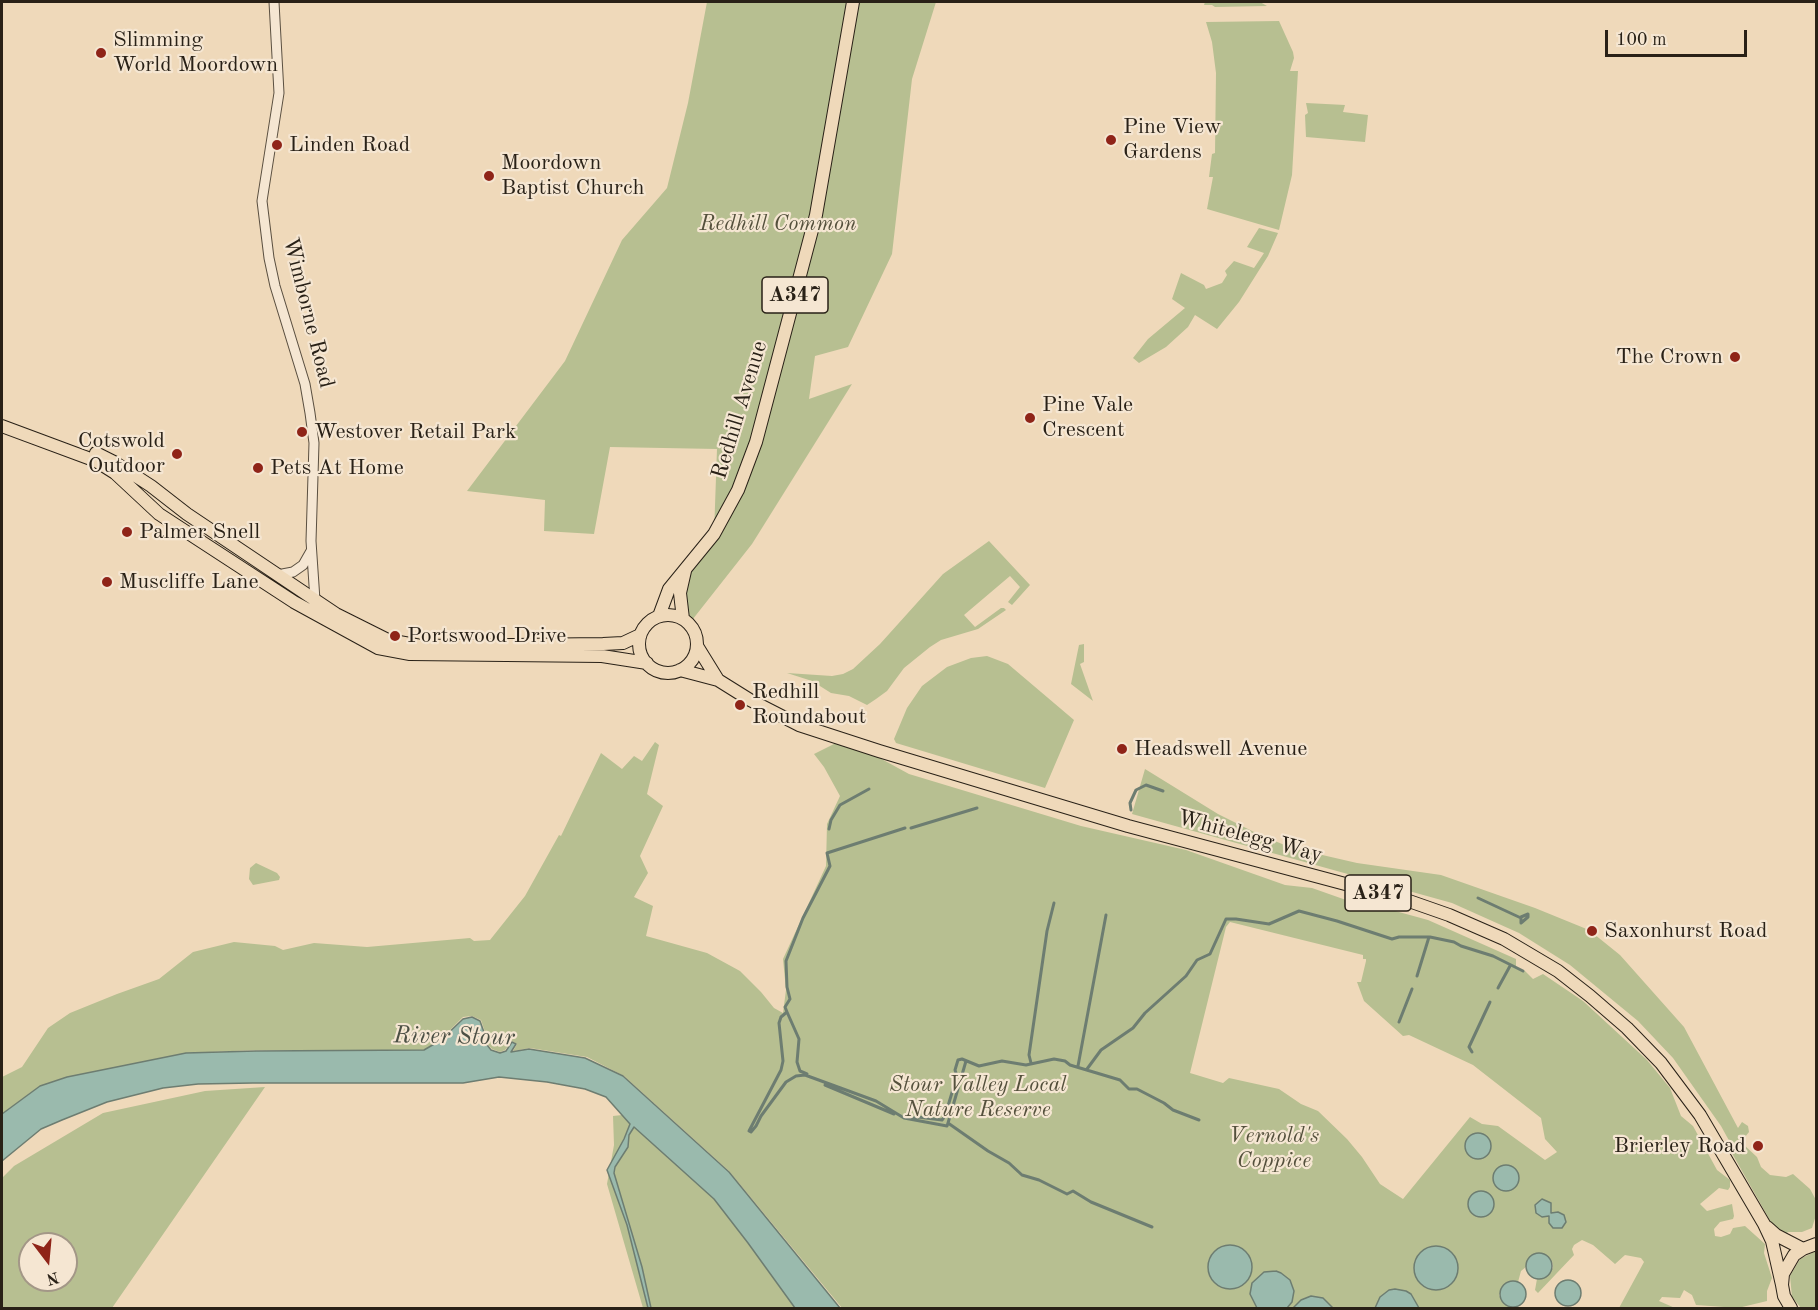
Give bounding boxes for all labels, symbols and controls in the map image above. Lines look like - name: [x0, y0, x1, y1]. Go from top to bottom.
- scale bar: [1608, 18, 1750, 56]
- place label: Slimming World Moordown: [113, 27, 278, 78]
- text: 100 m: [1616, 31, 1667, 49]
- marker: Slimming World Moordown: [94, 46, 108, 60]
- place label: Pine View Gardens: [1123, 114, 1221, 166]
- place label: Linden Road: [289, 132, 410, 158]
- marker: Pine View Gardens: [1104, 133, 1118, 147]
- marker: Linden Road: [270, 138, 284, 152]
- place label: Moordown Baptist Church: [501, 150, 645, 202]
- marker: Moordown Baptist Church: [482, 169, 496, 183]
- park label: Redhill Common: [699, 211, 857, 237]
- street label: Wimborne Road: [277, 235, 339, 391]
- road number: A347: [762, 277, 828, 313]
- street label: Redhill Avenue: [706, 338, 774, 482]
- place label: The Crown: [1616, 344, 1723, 370]
- marker: The Crown: [1728, 350, 1742, 364]
- place label: Pine Vale Crescent: [1042, 392, 1133, 444]
- marker: Pine Vale Crescent: [1023, 411, 1037, 425]
- place label: Westover Retail Park: [314, 419, 516, 445]
- marker: Westover Retail Park: [295, 425, 309, 439]
- place label: Cotswold Outdoor: [78, 428, 165, 480]
- marker: Cotswold Outdoor: [170, 447, 184, 461]
- place label: Pets At Home: [270, 455, 404, 481]
- marker: Pets At Home: [251, 461, 265, 475]
- place label: Palmer Snell: [139, 519, 260, 545]
- marker: Palmer Snell: [120, 525, 134, 539]
- place label: Muscliffe Lane: [119, 569, 259, 595]
- marker: Muscliffe Lane: [100, 575, 114, 589]
- place label: Portswood Drive: [407, 623, 566, 649]
- marker: Portswood Drive: [388, 629, 402, 643]
- place label: Redhill Roundabout: [752, 679, 866, 730]
- marker: Redhill Roundabout: [733, 698, 747, 712]
- place label: Headswell Avenue: [1134, 736, 1307, 762]
- marker: Headswell Avenue: [1115, 742, 1129, 756]
- street label: Whitelegg Way: [1175, 805, 1325, 869]
- road number: A347: [1345, 875, 1411, 911]
- place label: Saxonhurst Road: [1604, 918, 1767, 944]
- marker: Saxonhurst Road: [1585, 924, 1599, 938]
- water label: River Stour: [393, 1022, 515, 1052]
- park label: Stour Valley Local Nature Reserve: [889, 1072, 1067, 1124]
- park label: Vernold's Coppice: [1229, 1123, 1319, 1174]
- place label: Brierley Road: [1614, 1133, 1746, 1159]
- marker: Brierley Road: [1751, 1139, 1765, 1153]
- north arrow: [18, 1232, 78, 1292]
- text: N: [44, 1268, 61, 1287]

